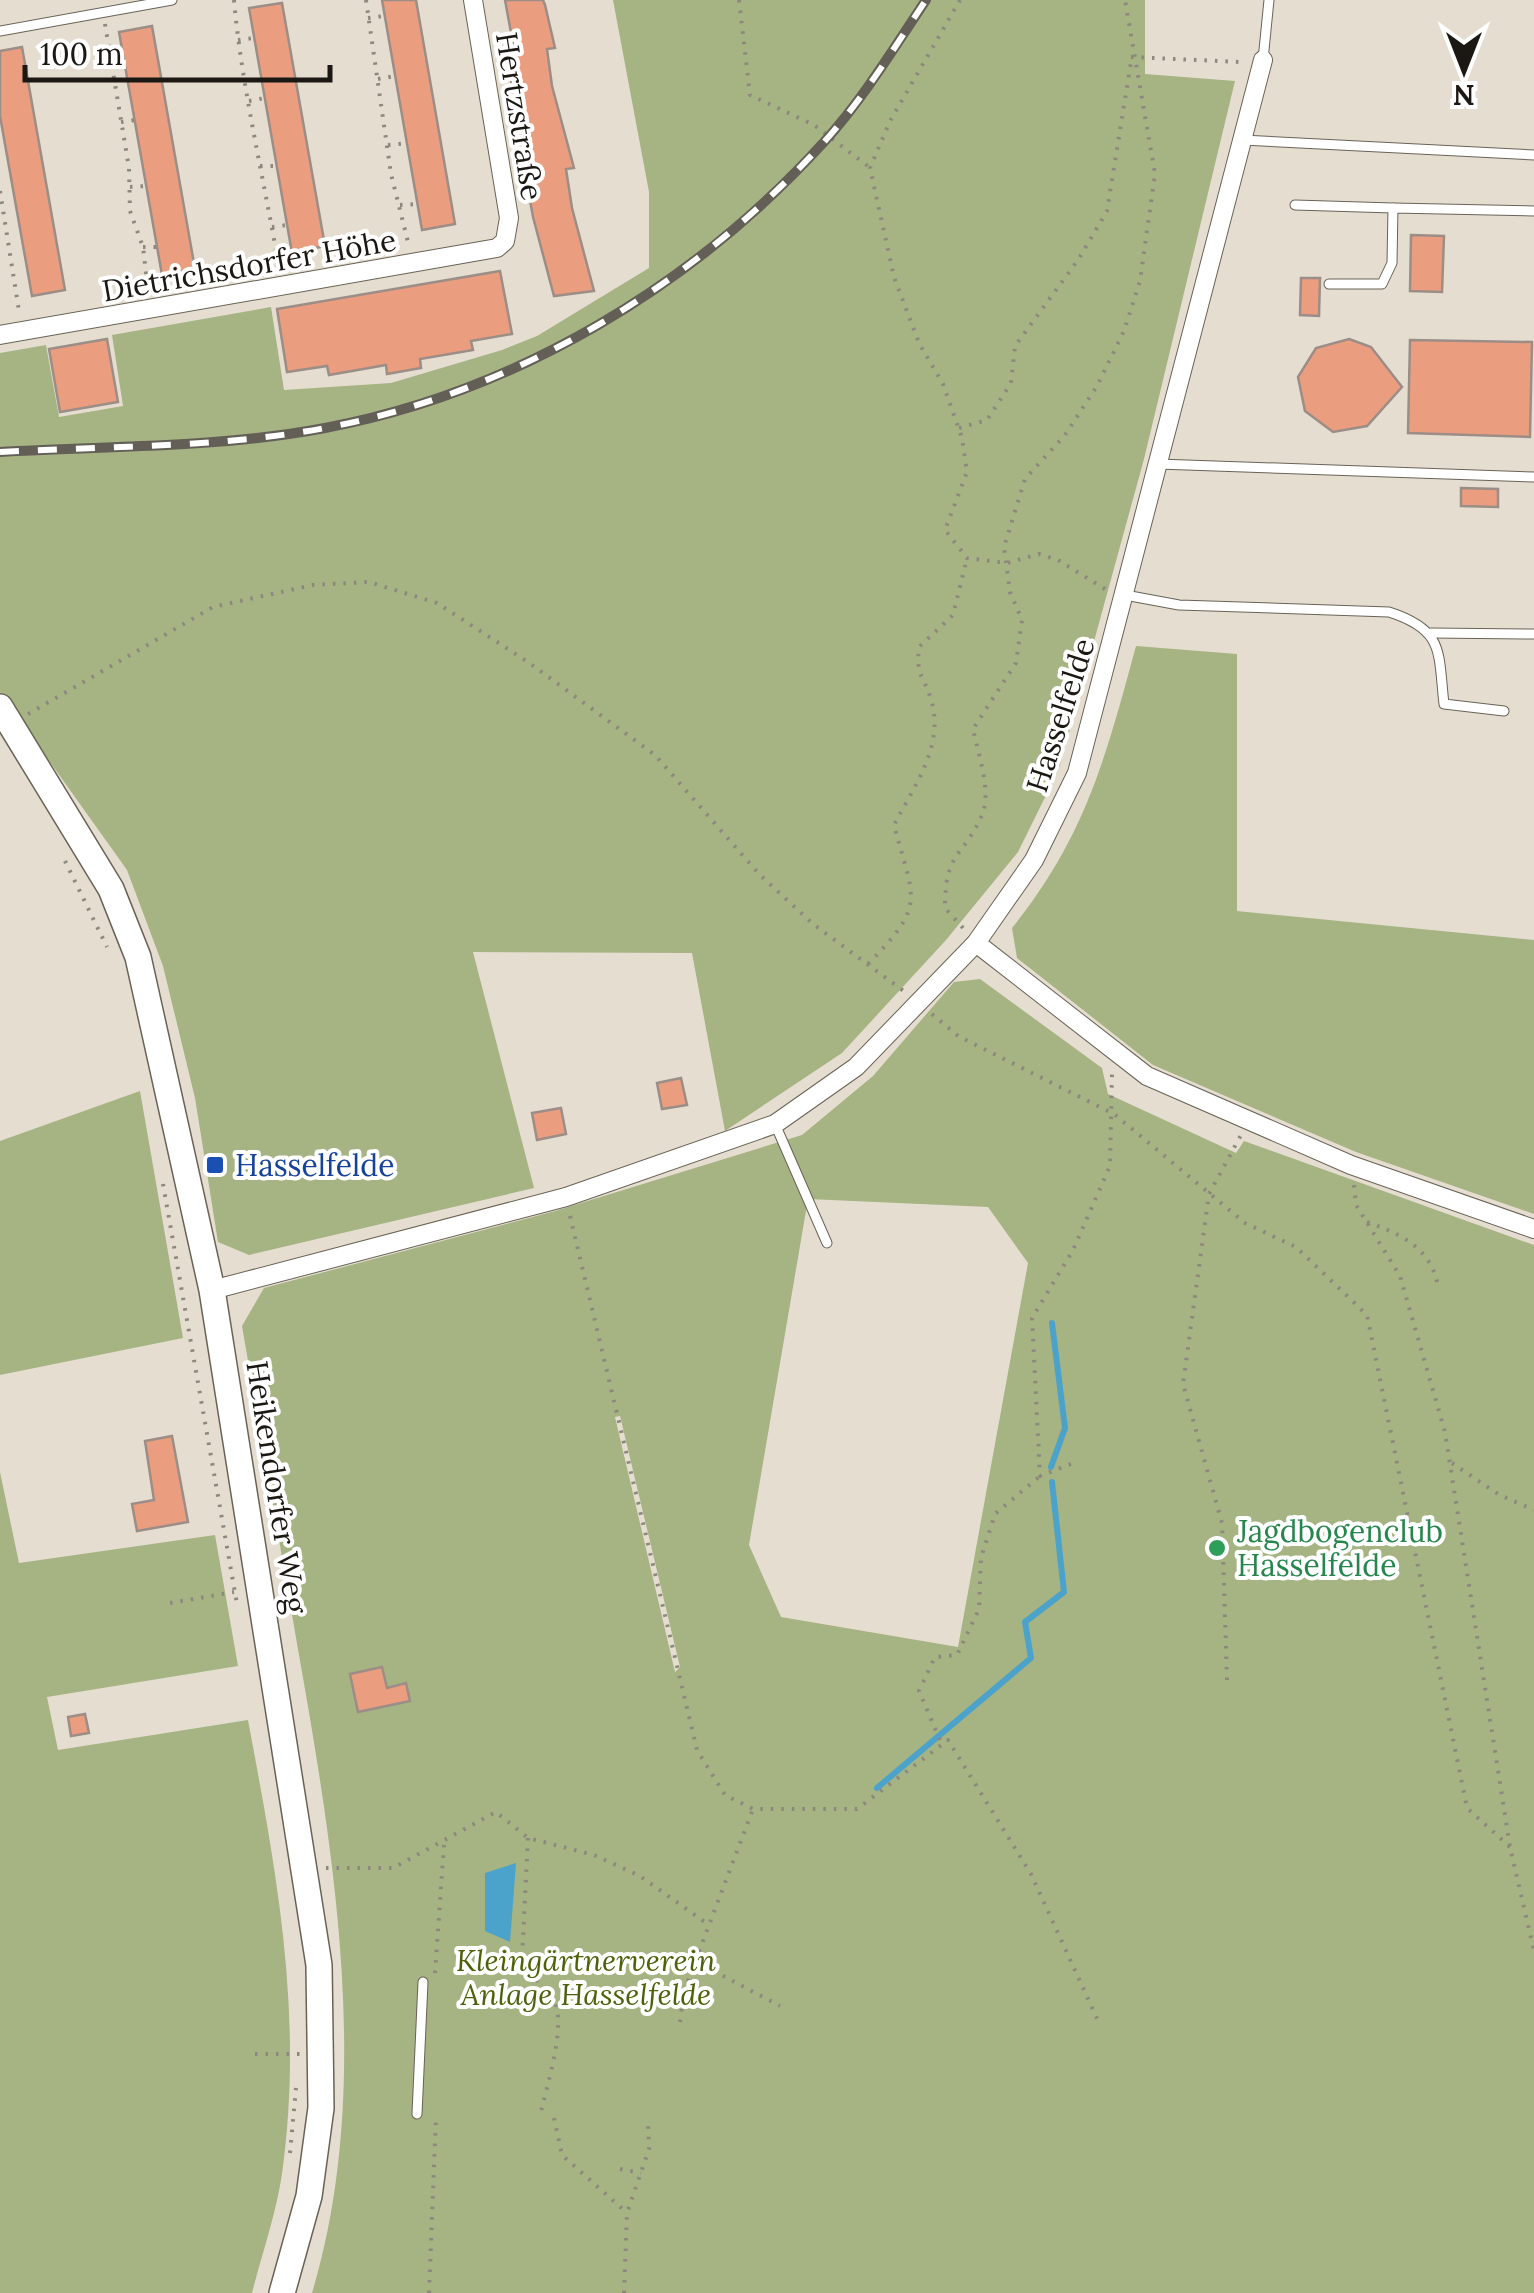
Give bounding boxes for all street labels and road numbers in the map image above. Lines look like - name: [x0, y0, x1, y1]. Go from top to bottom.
- street label: Hertzstraße: [488, 29, 552, 203]
- street label: Dietrichsdorfer Höhe: [99, 220, 399, 310]
- street label: Hasselfelde: [1017, 633, 1103, 797]
- street label: Heikendorfer Weg: [237, 1358, 316, 1617]

